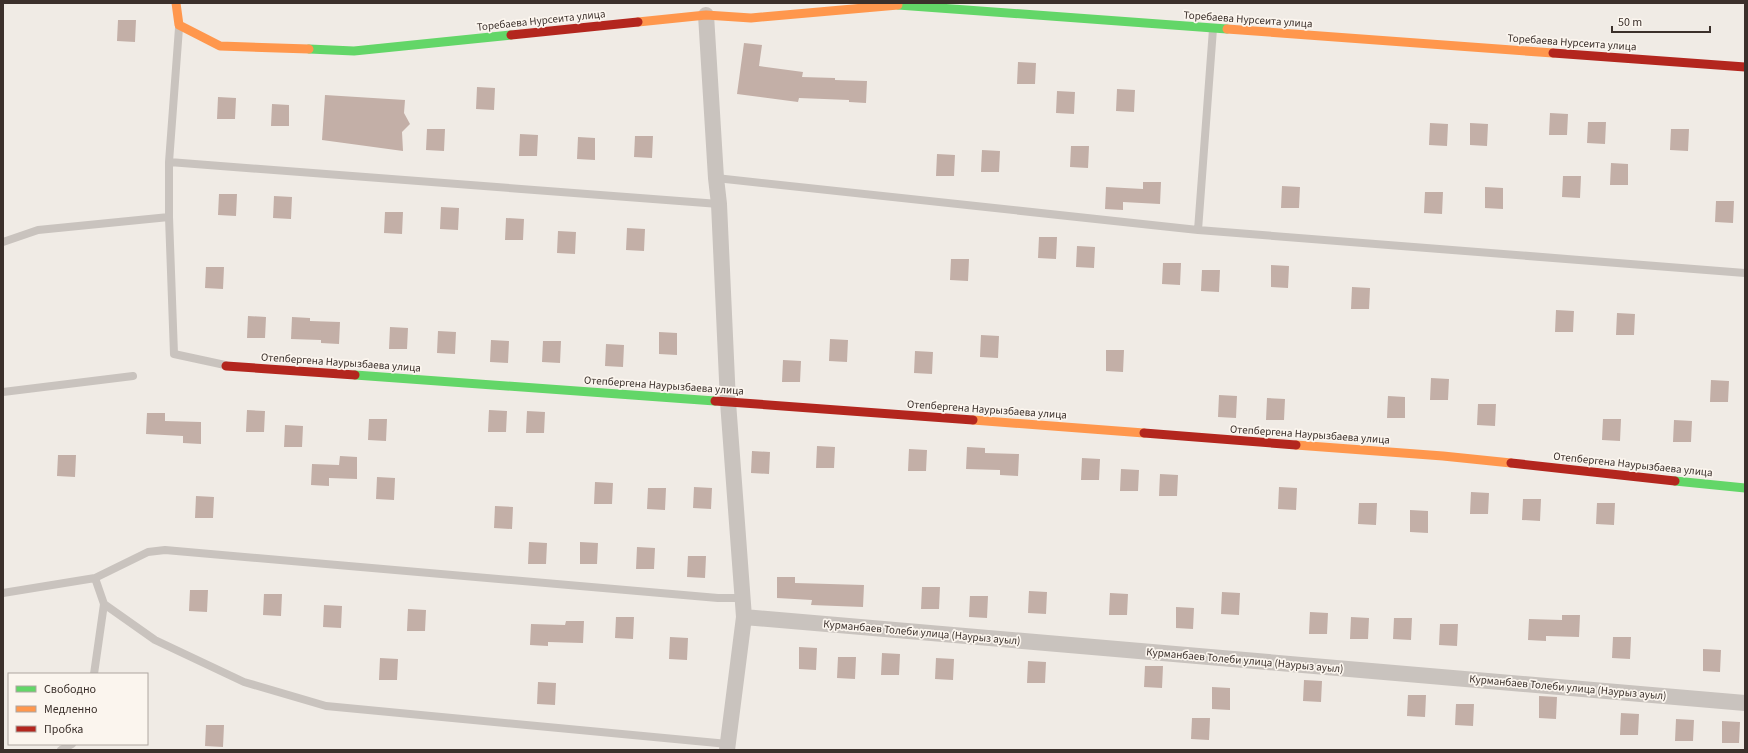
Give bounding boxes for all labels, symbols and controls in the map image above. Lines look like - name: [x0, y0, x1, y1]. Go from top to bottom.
- street label: Торебаева Нурсеита улица: [476, 6, 606, 35]
- street label: Торебаева Нурсеита улица: [1183, 8, 1313, 31]
- scale bar: [1612, 8, 1710, 34]
- text: 50 m: [1618, 14, 1642, 31]
- street label: Торебаева Нурсеита улица: [1507, 31, 1637, 54]
- street label: Отепбергена Наурызбаева улица: [261, 349, 421, 376]
- street label: Отепбергена Наурызбаева улица: [584, 372, 744, 399]
- street label: Отепбергена Наурызбаева улица: [907, 396, 1067, 423]
- street label: Отепбергена Наурызбаева улица: [1230, 421, 1390, 448]
- street label: Отепбергена Наурызбаева улица: [1553, 449, 1713, 480]
- street label: Курманбаев Толеби улица (Наурыз ауыл): [823, 616, 1021, 649]
- street label: Курманбаев Толеби улица (Наурыз ауыл): [1146, 644, 1344, 677]
- street label: Курманбаев Толеби улица (Наурыз ауыл): [1469, 671, 1667, 704]
- legend: [8, 673, 148, 745]
- text: Свободно: [44, 681, 96, 698]
- text: Медленно: [44, 701, 98, 718]
- text: Пробка: [44, 721, 83, 738]

